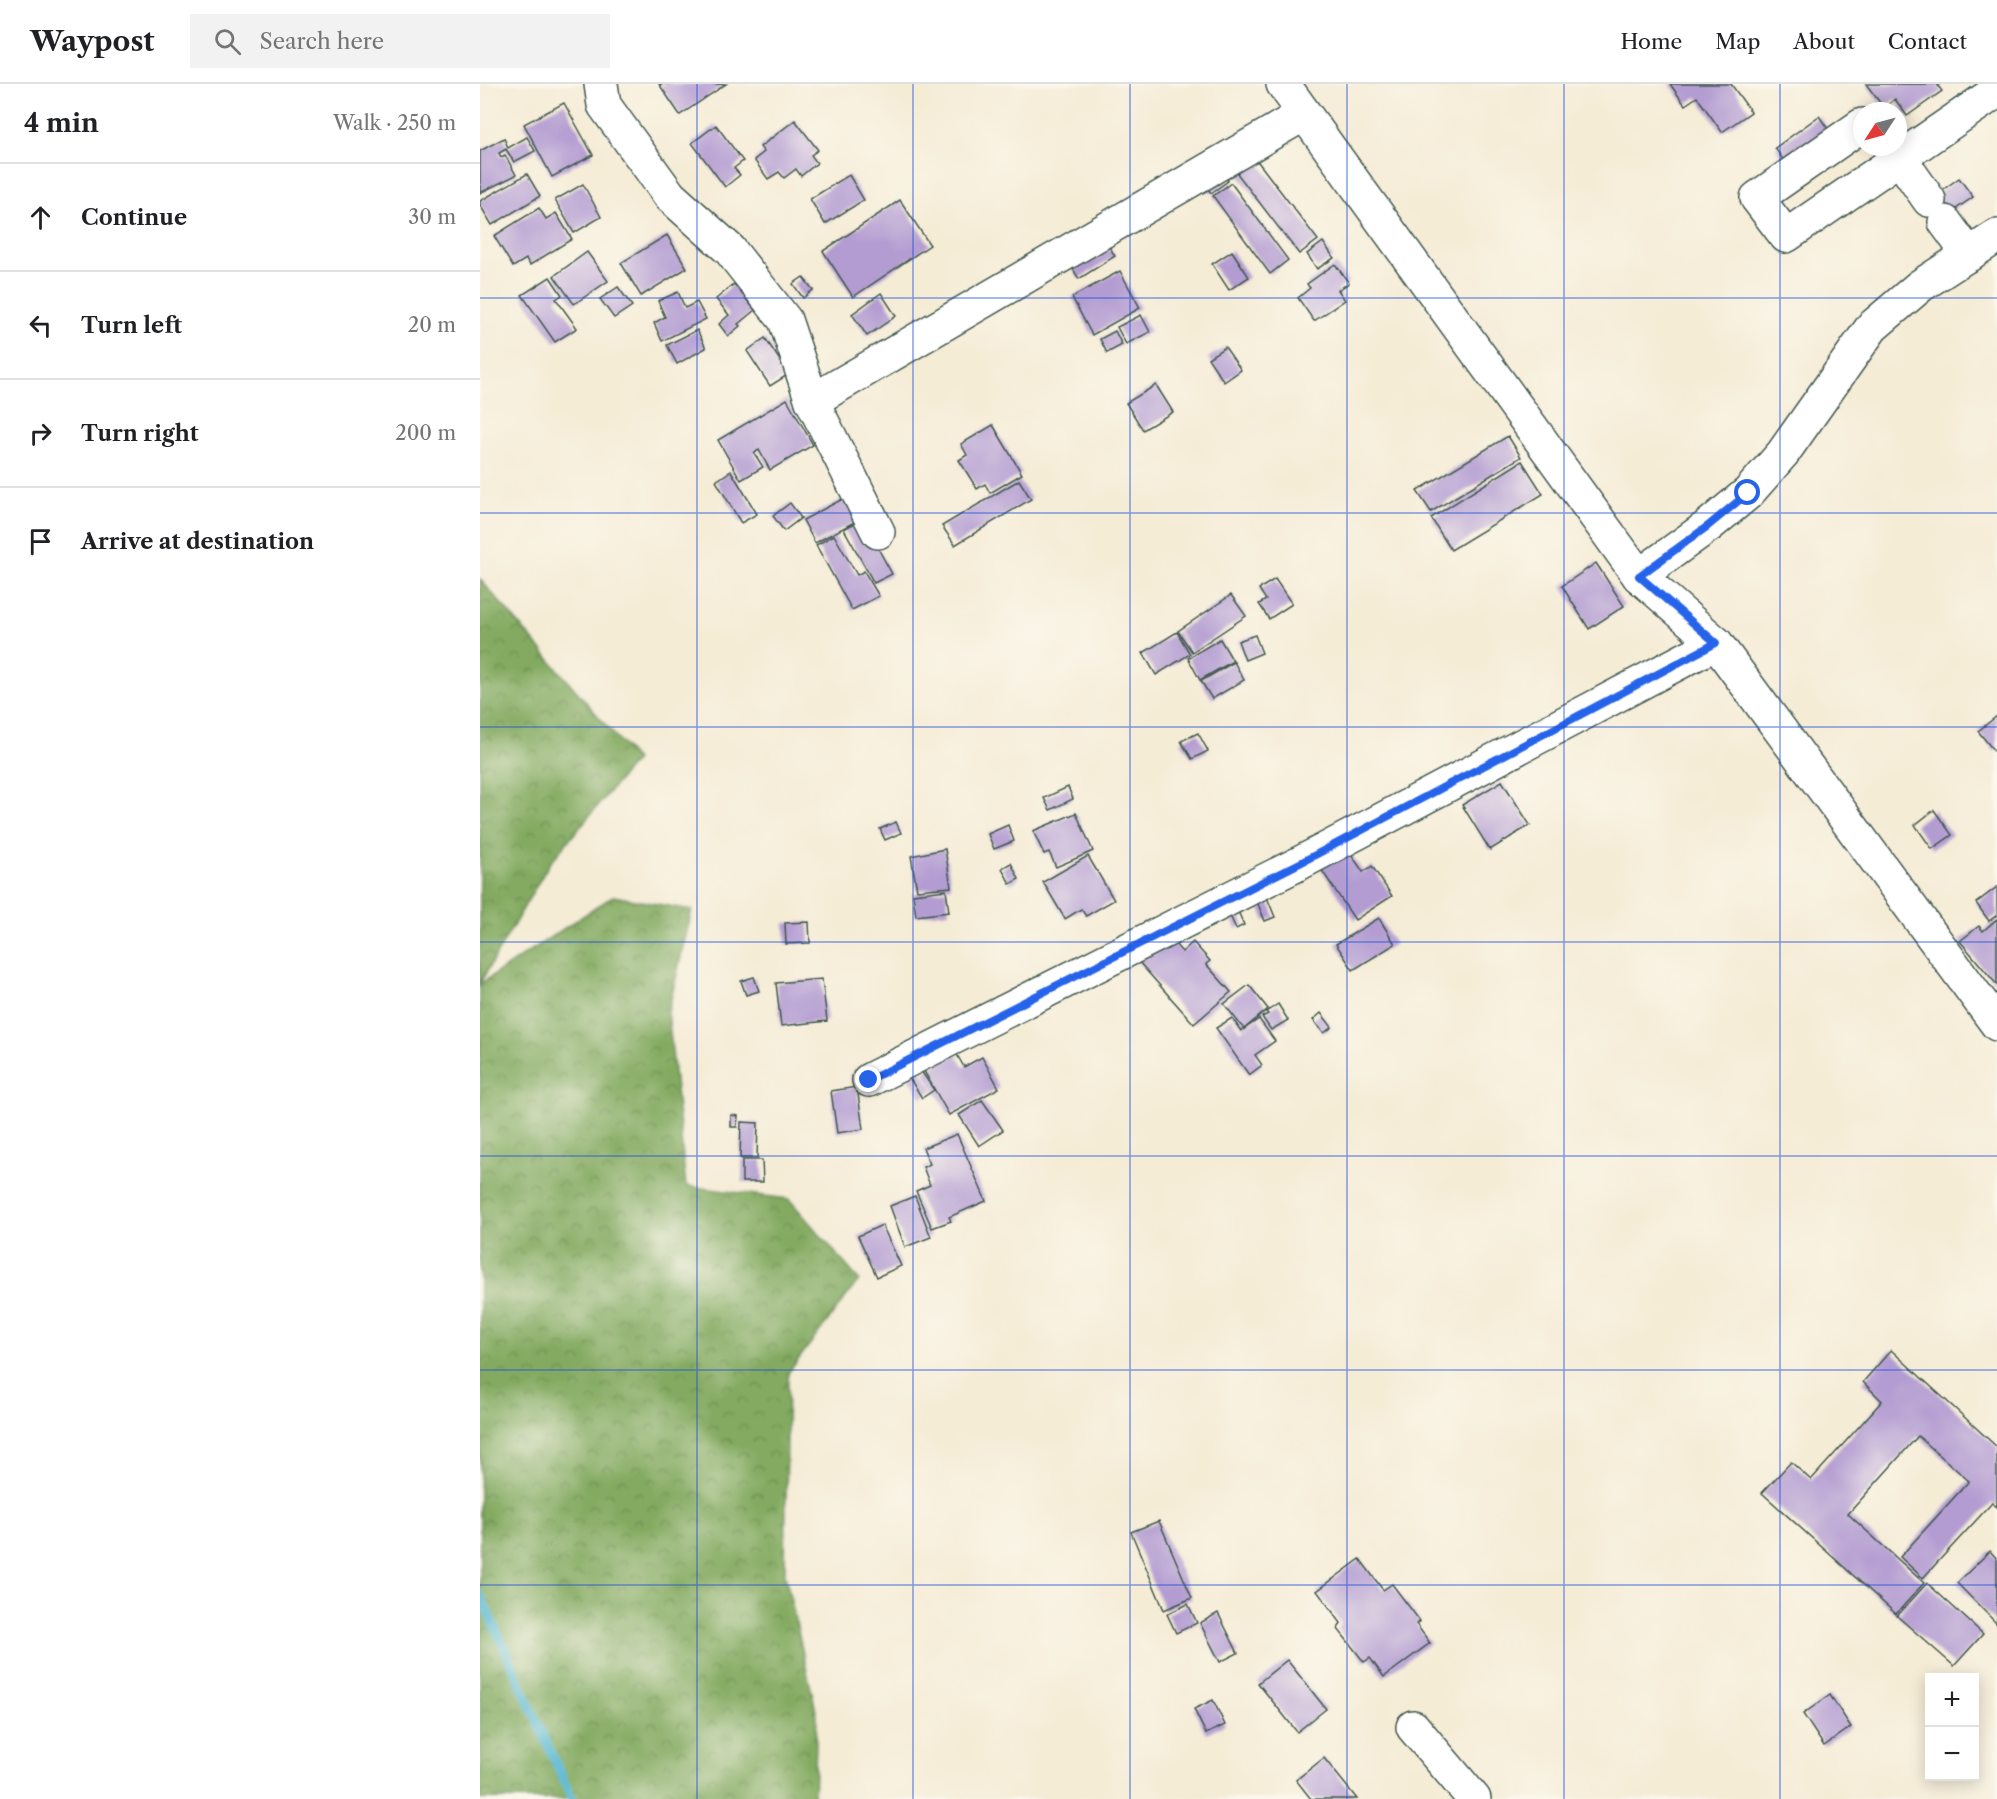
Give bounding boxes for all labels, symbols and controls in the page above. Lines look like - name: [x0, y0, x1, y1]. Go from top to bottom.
- search box: [190, 14, 610, 68]
- text: Waypost: [30, 24, 154, 58]
- icon: search: [211, 25, 244, 58]
- text: Search here: [259, 28, 384, 55]
- text: Home: [1621, 29, 1682, 54]
- text: Map: [1715, 29, 1760, 54]
- text: About: [1793, 29, 1855, 54]
- text: Contact: [1888, 29, 1967, 54]
- north arrow: [1853, 102, 1907, 156]
- text: 4 min: [24, 107, 99, 139]
- text: Walk · 250 m: [333, 111, 456, 135]
- icon: ahead: [24, 201, 57, 234]
- text: Continue: [81, 204, 187, 231]
- text: 30 m: [408, 205, 456, 229]
- icon: left: [24, 309, 57, 342]
- text: Turn left: [81, 312, 182, 339]
- text: 20 m: [408, 313, 456, 337]
- icon: right: [24, 417, 57, 450]
- text: Turn right: [81, 420, 199, 447]
- text: 200 m: [395, 421, 456, 445]
- route start: [1734, 479, 1760, 505]
- icon: arrive: [24, 525, 57, 558]
- text: Arrive at destination: [81, 528, 314, 555]
- route end: [855, 1066, 881, 1092]
- map controls: [1925, 1673, 1979, 1781]
- button: +: [1925, 1673, 1979, 1727]
- button: −: [1925, 1727, 1979, 1781]

